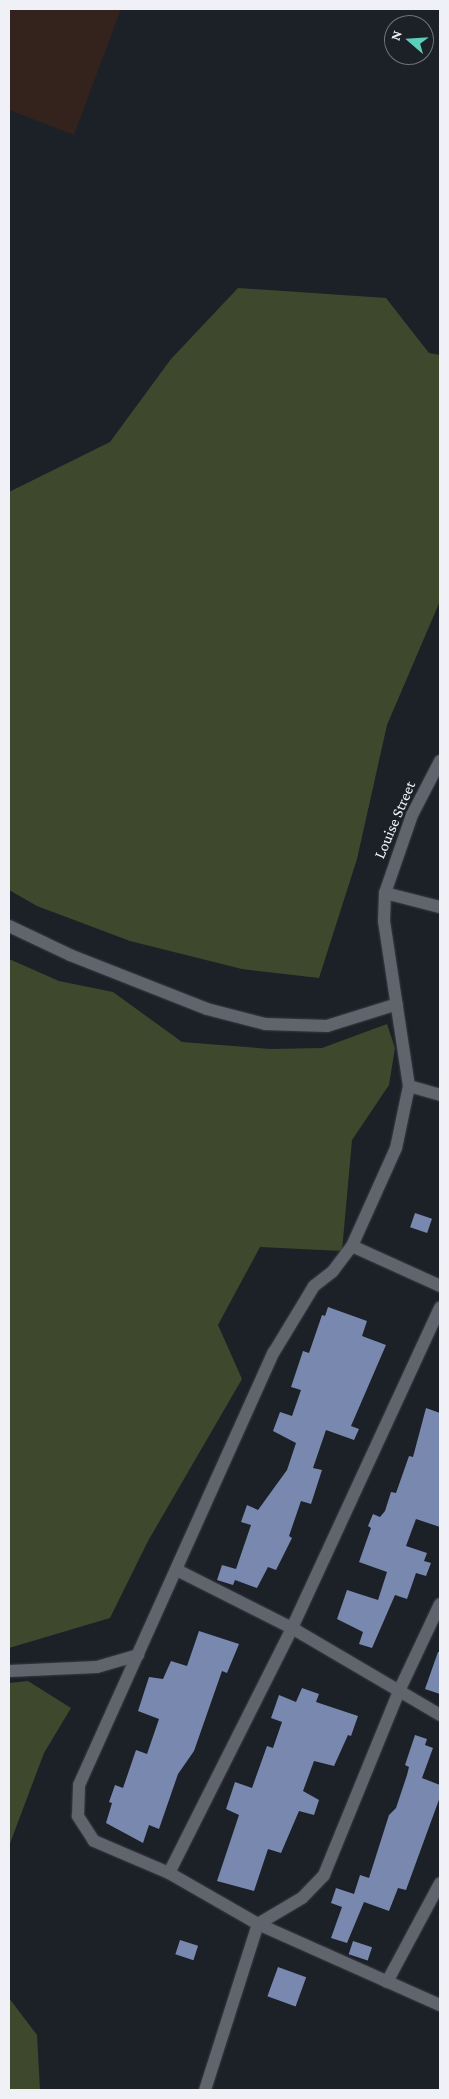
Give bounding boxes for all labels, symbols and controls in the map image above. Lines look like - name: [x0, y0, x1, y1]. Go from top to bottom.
- north arrow: [384, 15, 434, 65]
- text: N: [387, 28, 405, 43]
- street label: Louise Street: [370, 778, 420, 862]

